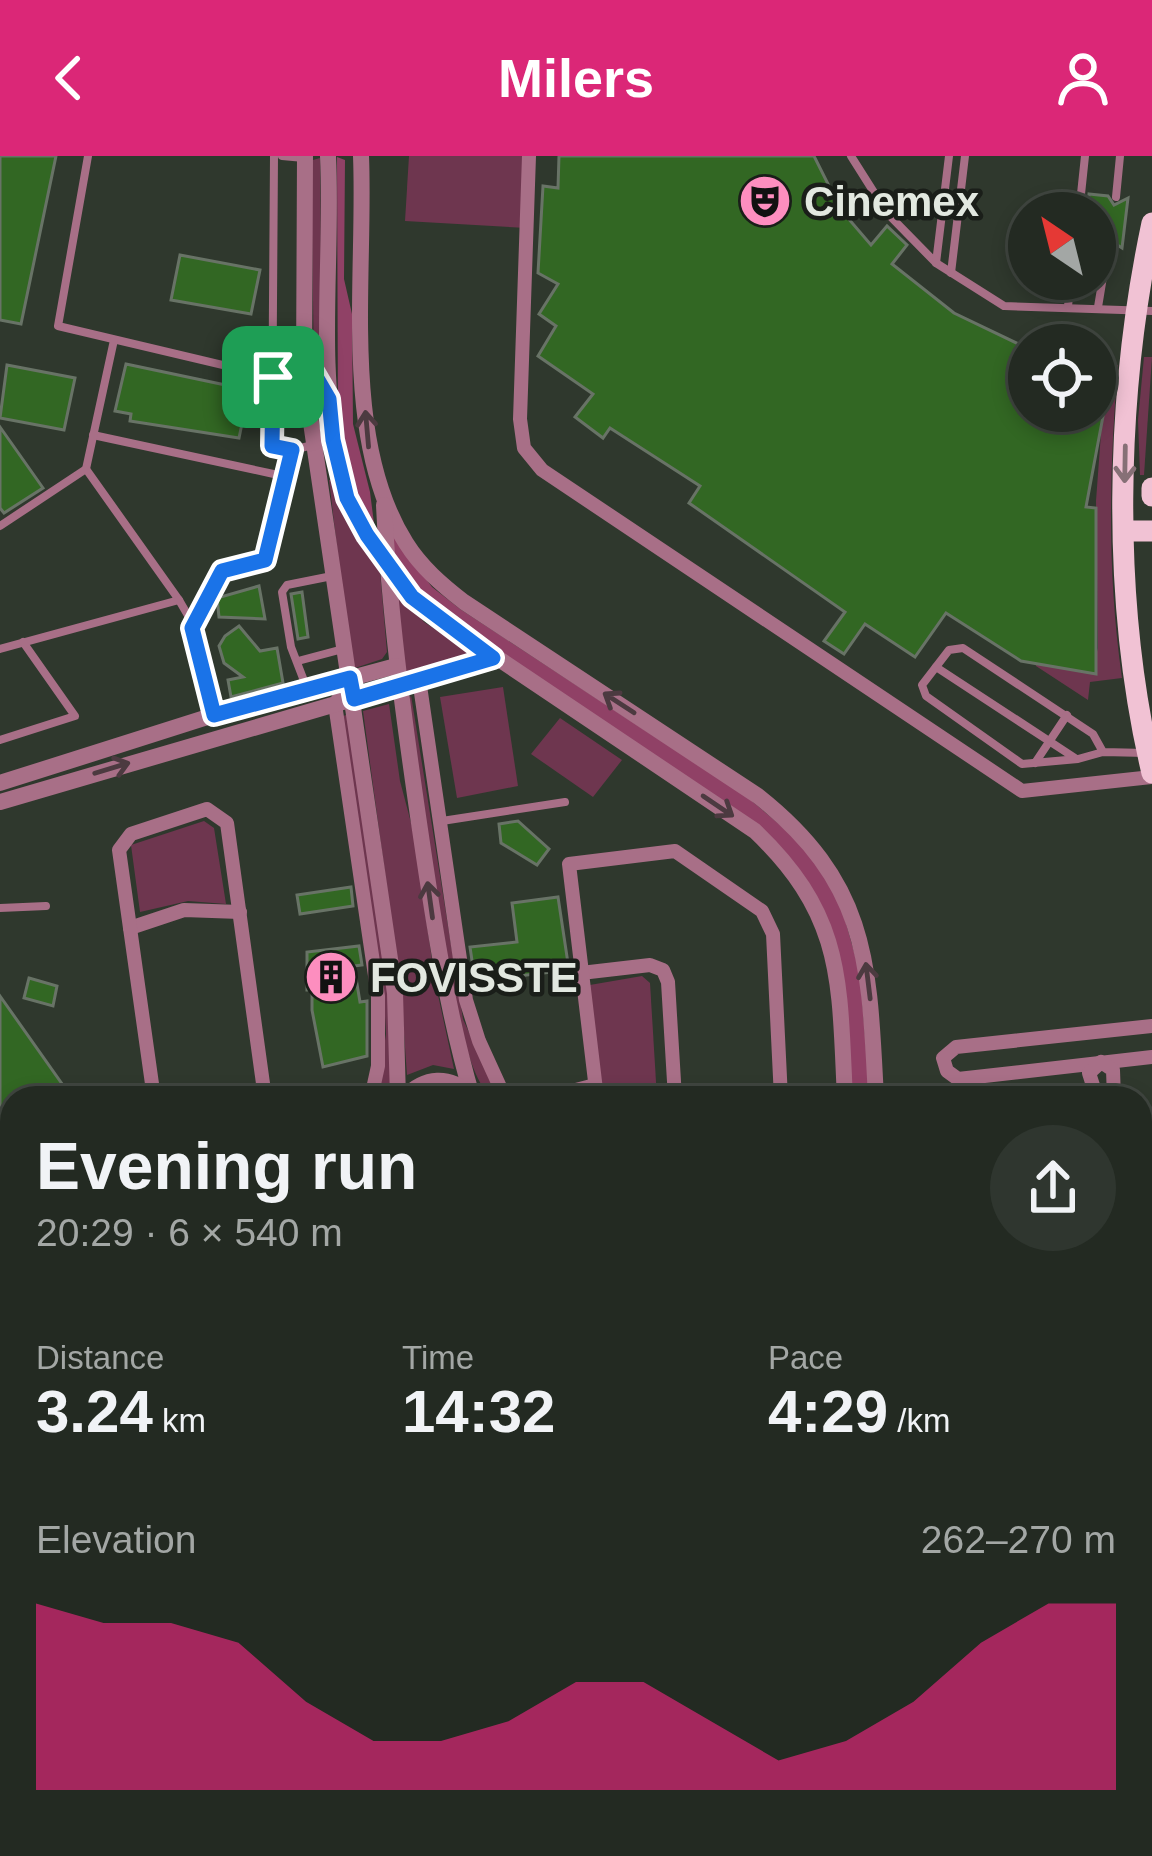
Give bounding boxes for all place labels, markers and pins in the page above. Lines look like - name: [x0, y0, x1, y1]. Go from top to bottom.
- theatre icon: Cinemex: [737, 173, 793, 229]
- place label: Cinemex: [804, 178, 980, 225]
- pin: [222, 326, 324, 428]
- building icon: FOVISSTE: [303, 949, 359, 1005]
- place label: FOVISSTE: [370, 954, 578, 1001]

